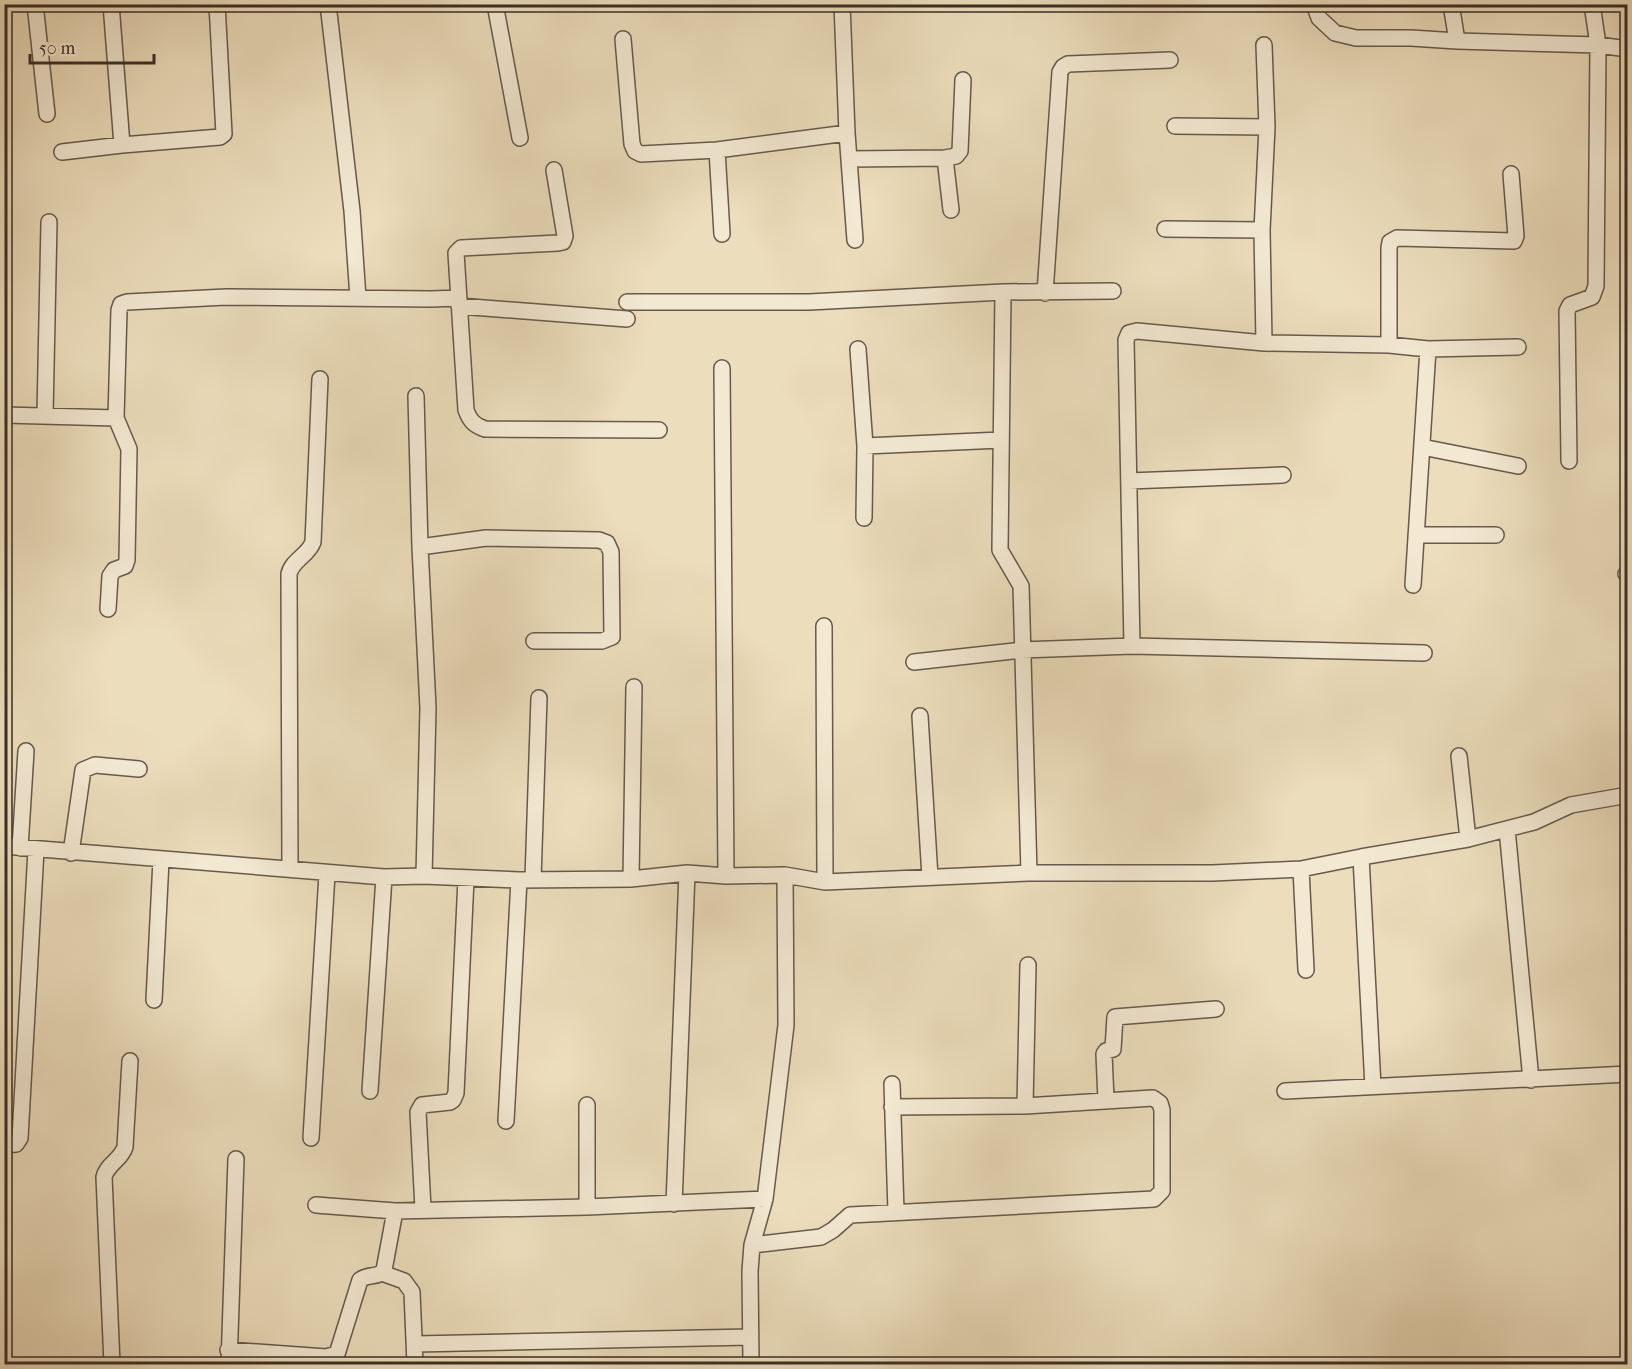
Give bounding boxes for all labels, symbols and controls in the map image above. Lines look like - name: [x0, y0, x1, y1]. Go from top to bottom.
- scale bar: [30, 27, 154, 65]
- text: 50 m: [39, 38, 76, 59]

